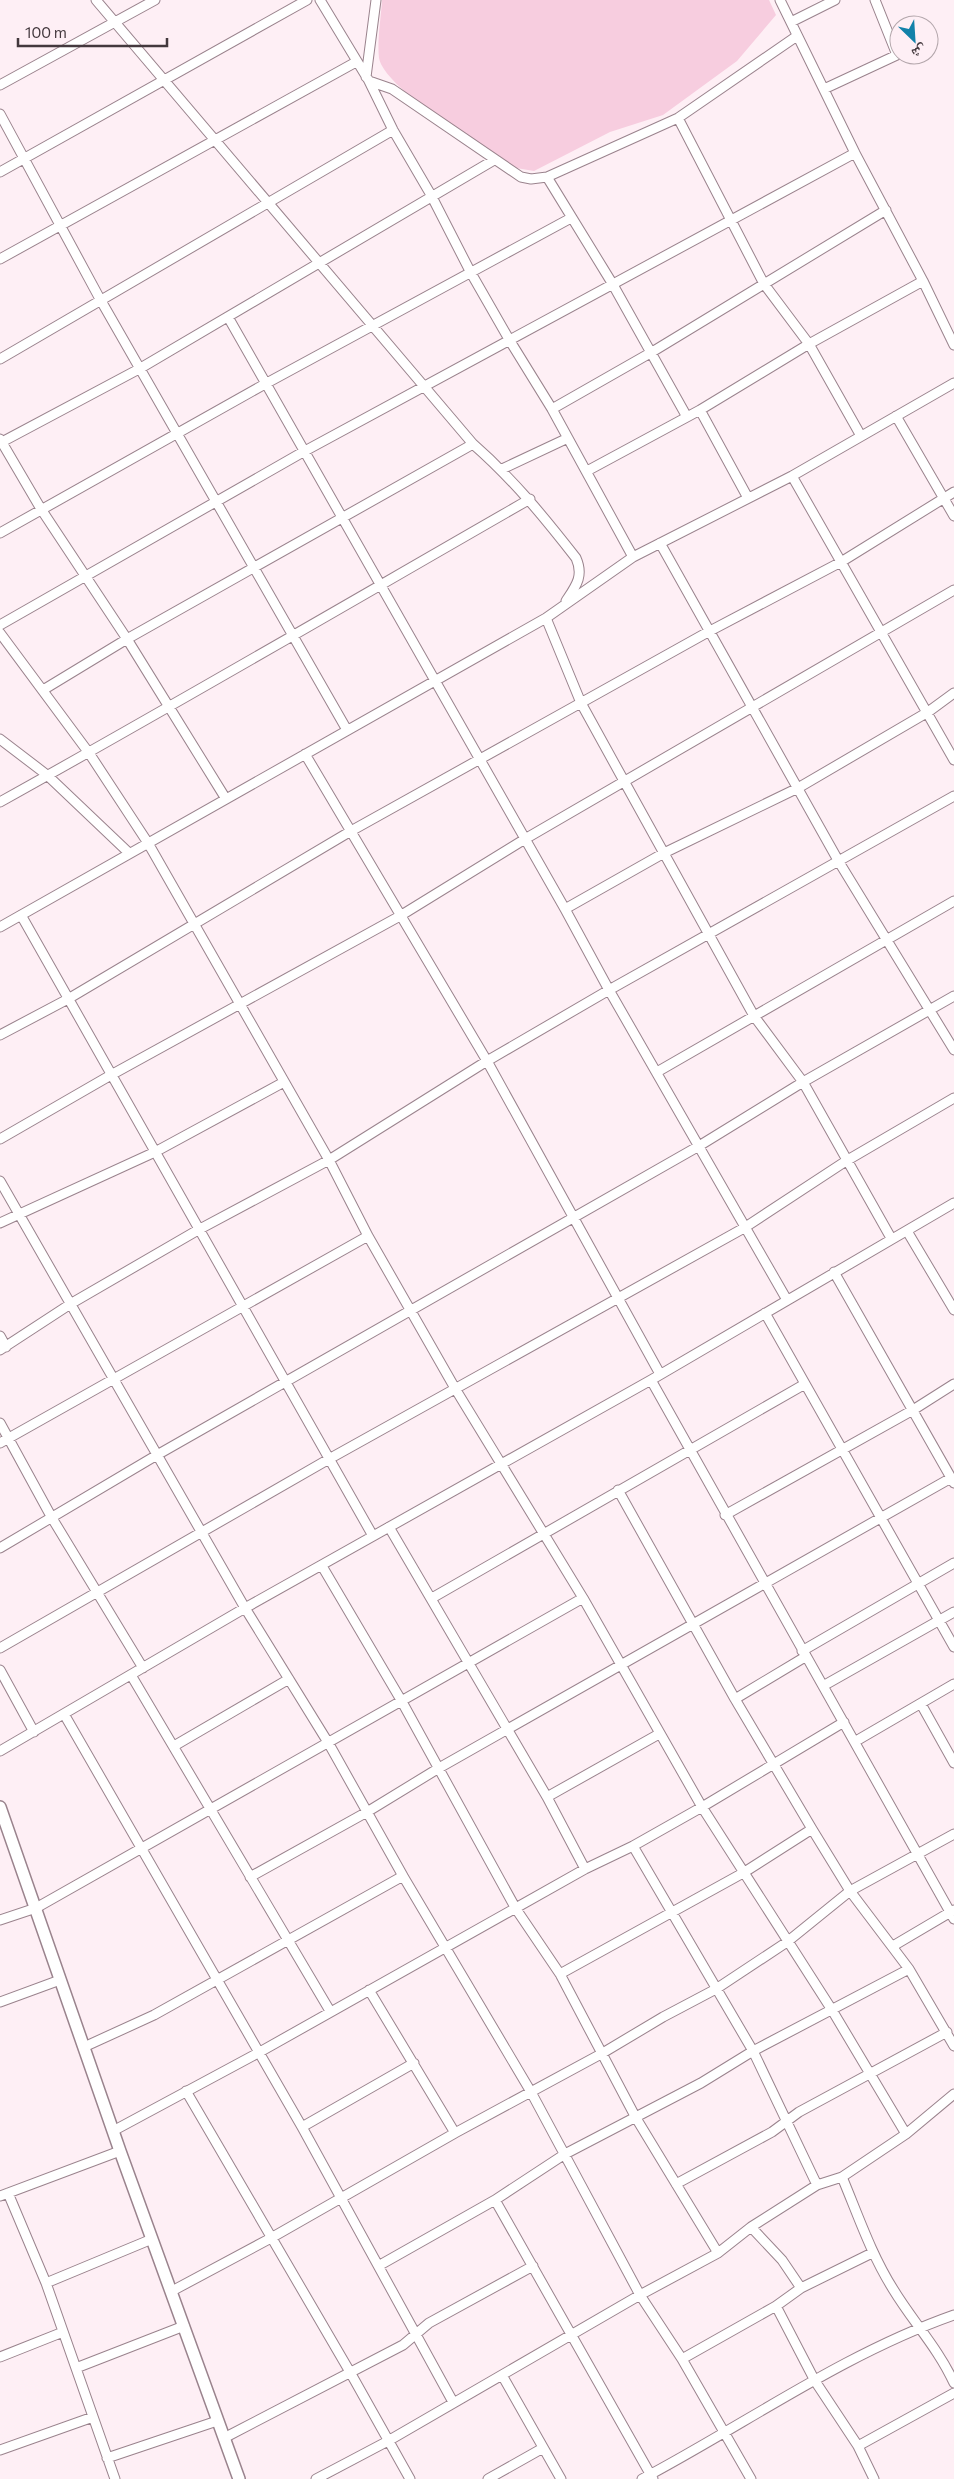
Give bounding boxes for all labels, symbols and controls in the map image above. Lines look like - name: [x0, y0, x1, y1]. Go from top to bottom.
- scale bar: [18, 15, 166, 47]
- north arrow: [889, 15, 939, 65]
- text: 100 m: [25, 23, 67, 41]
- text: ش: [909, 40, 930, 63]

